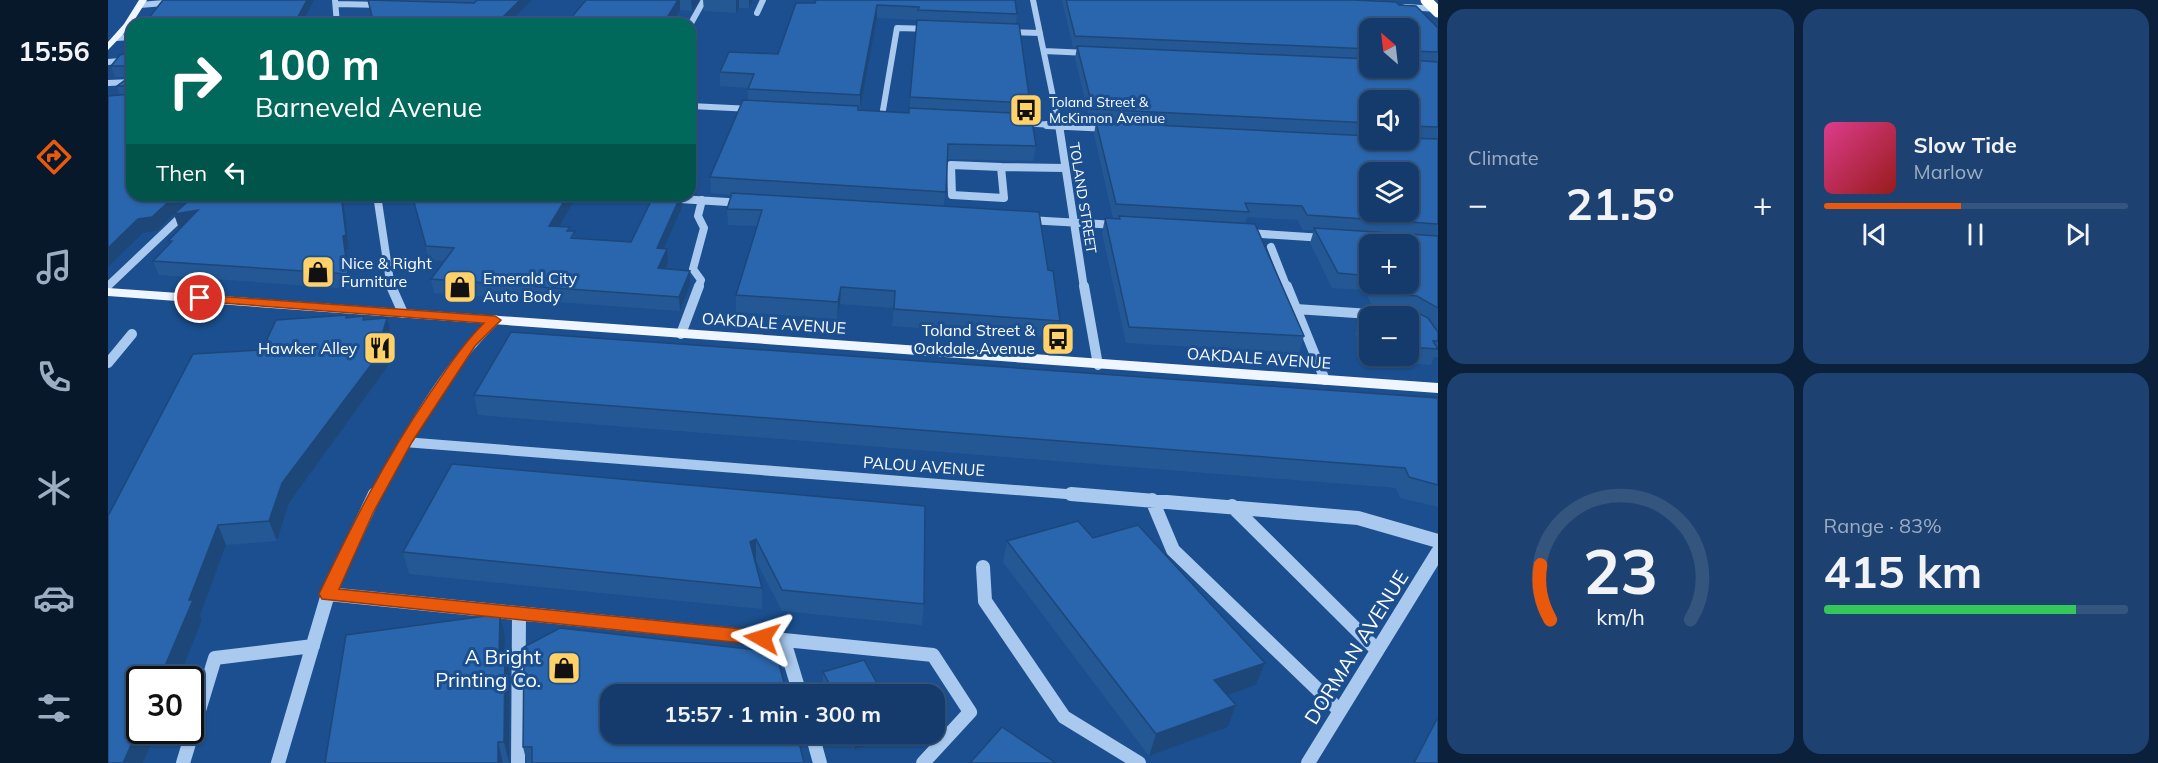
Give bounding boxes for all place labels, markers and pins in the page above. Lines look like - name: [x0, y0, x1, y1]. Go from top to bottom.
- bus stop icon: Toland Street & McKinnon Avenue: [1008, 92, 1044, 128]
- place label: Toland Street & McKinnon Avenue: [1049, 93, 1165, 127]
- place label: Nice & Right Furniture: [341, 253, 432, 291]
- shop icon: Nice & Right Furniture: [300, 254, 336, 290]
- place label: Emerald City Auto Body: [483, 268, 578, 306]
- shop icon: Emerald City Auto Body: [442, 269, 478, 305]
- pin: [174, 272, 225, 323]
- place label: Toland Street & Oakdale Avenue: [913, 320, 1035, 358]
- bus stop icon: Toland Street & Oakdale Avenue: [1040, 321, 1076, 357]
- restaurant icon: Hawker Alley: [362, 330, 398, 366]
- place label: Hawker Alley: [258, 338, 357, 358]
- place label: A Bright Printing Co.: [435, 644, 541, 692]
- shop icon: A Bright Printing Co.: [546, 650, 582, 686]

